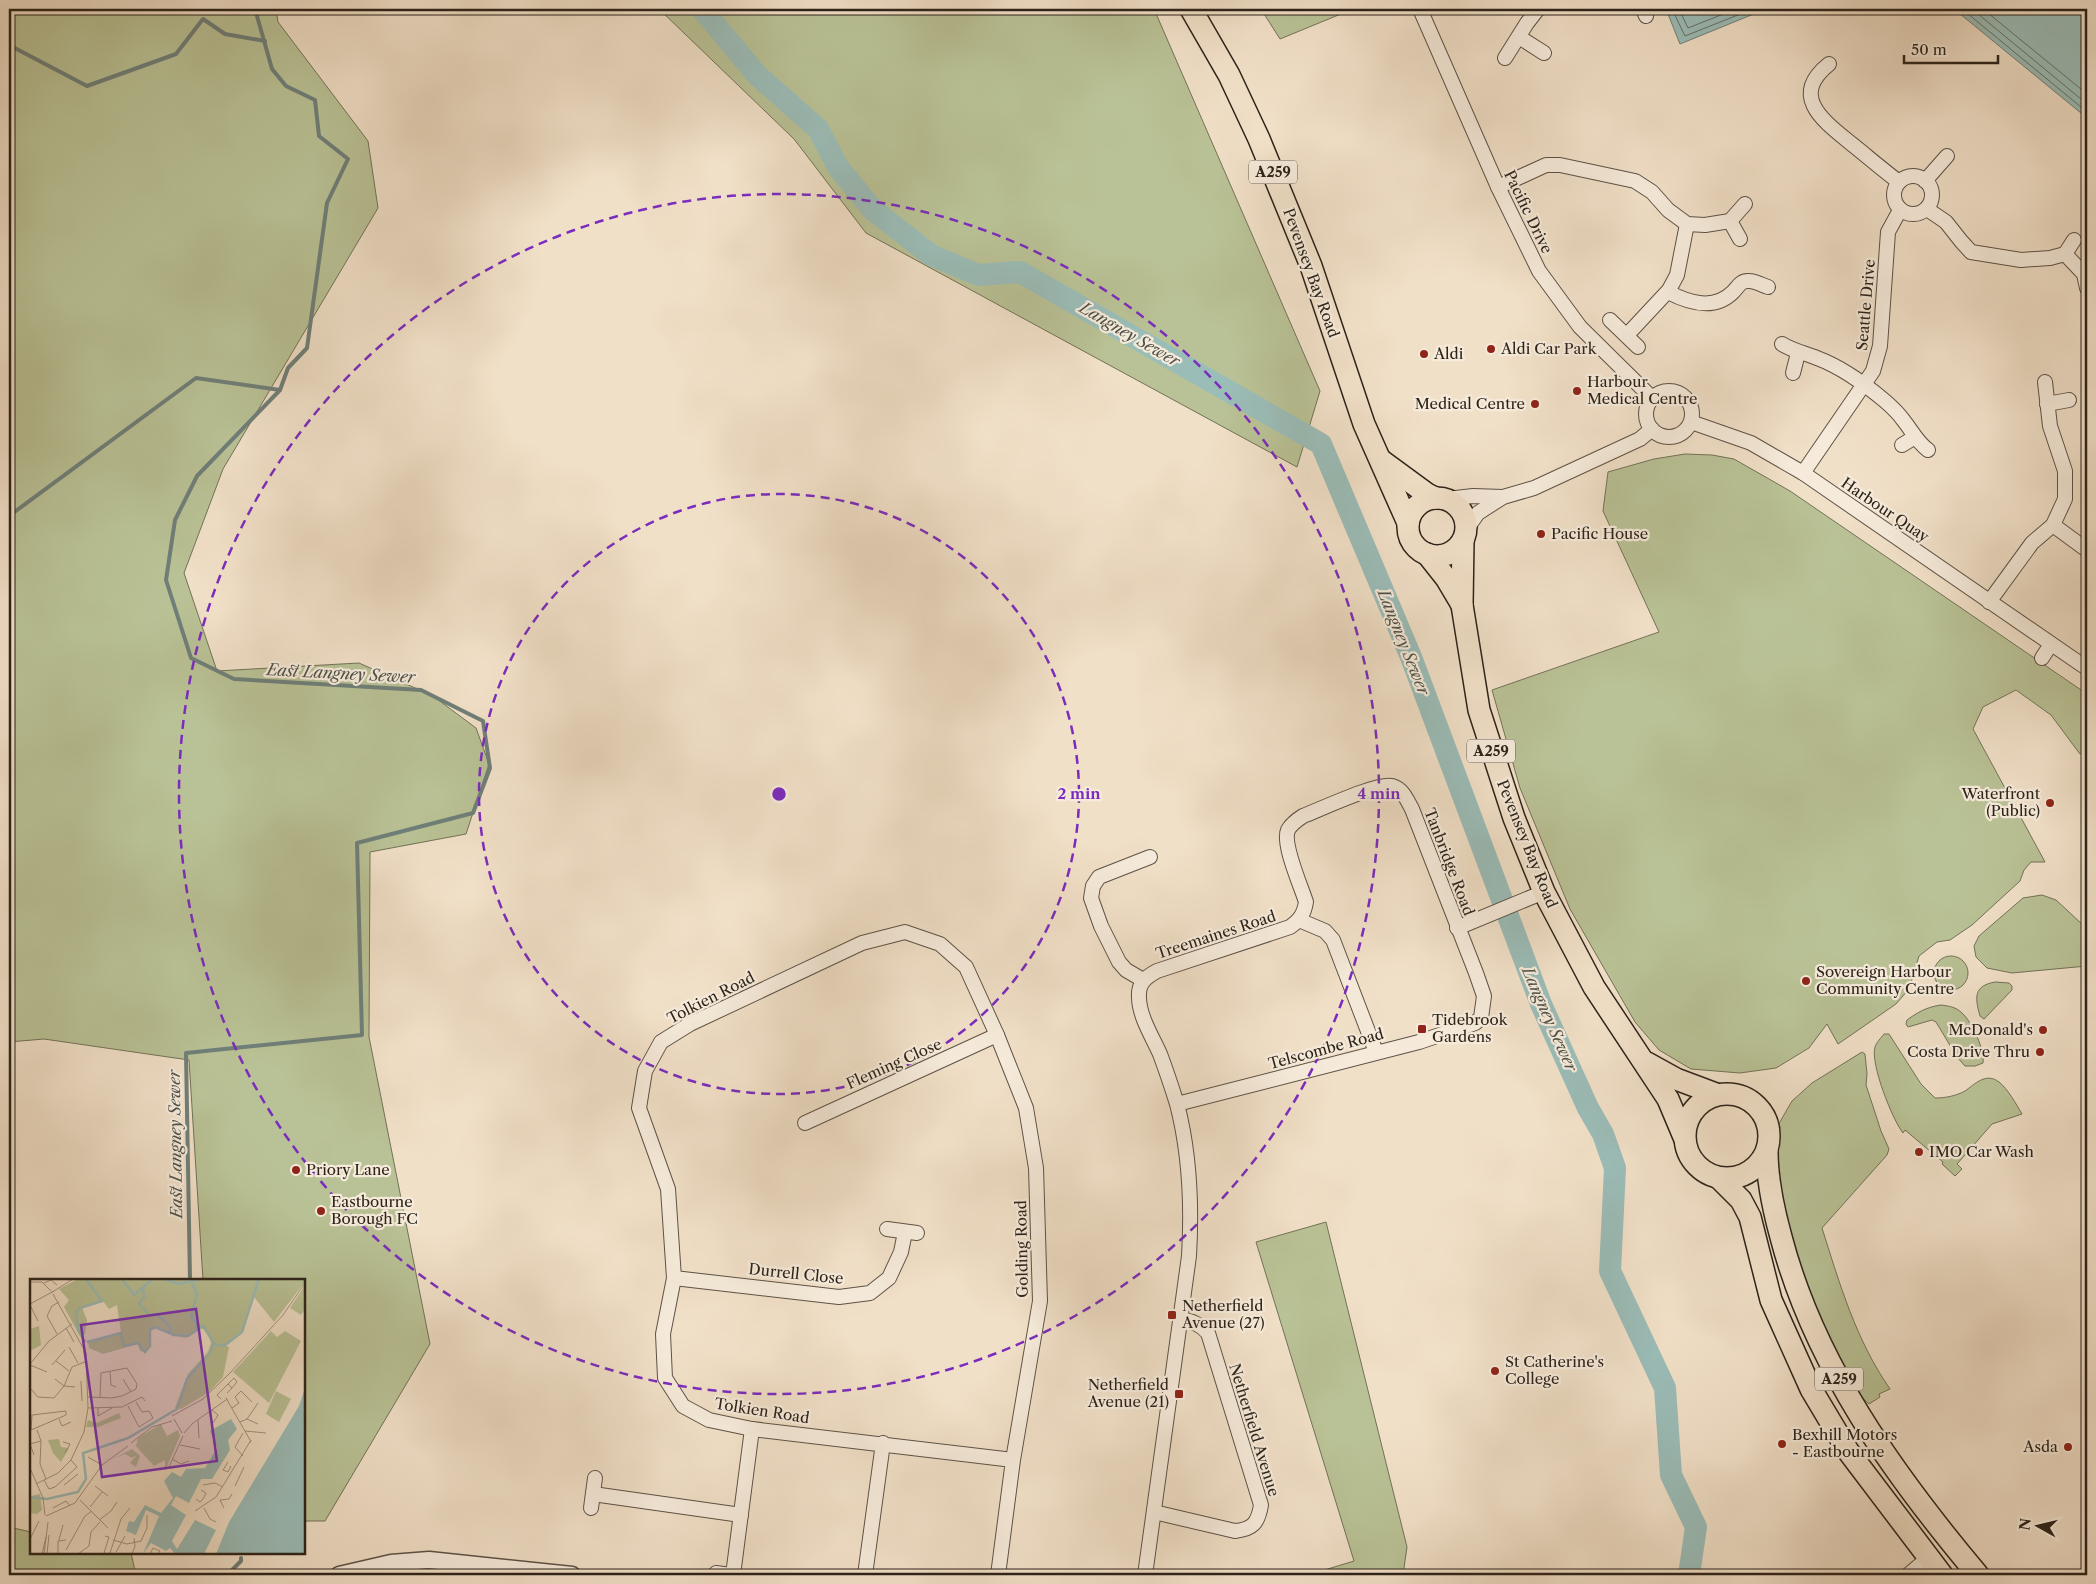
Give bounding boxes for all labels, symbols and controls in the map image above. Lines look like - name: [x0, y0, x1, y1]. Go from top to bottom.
- scale bar: [1904, 32, 1997, 64]
- text: 50 m: [1911, 40, 1947, 59]
- road number: A259: [1249, 160, 1297, 183]
- street label: Pacific Drive: [1500, 167, 1557, 257]
- street label: Pevensey Bay Road: [1279, 205, 1344, 340]
- street label: Seattle Drive: [1852, 258, 1879, 351]
- water label: Langney Sewer: [1075, 296, 1185, 372]
- place label: Aldi Car Park: [1500, 339, 1598, 358]
- marker: Aldi Car Park: [1485, 343, 1497, 355]
- place label: Aldi: [1433, 344, 1464, 363]
- marker: Aldi: [1418, 348, 1430, 360]
- place label: Harbour Medical Centre: [1587, 372, 1697, 408]
- marker: Harbour Medical Centre: [1571, 385, 1583, 397]
- place label: Medical Centre: [1415, 394, 1525, 413]
- marker: Medical Centre: [1529, 398, 1541, 410]
- street label: Harbour Quay: [1838, 473, 1933, 546]
- place label: Pacific House: [1551, 524, 1648, 543]
- marker: Pacific House: [1535, 528, 1547, 540]
- water label: Langney Sewer: [1373, 584, 1435, 699]
- water label: East Langney Sewer: [264, 659, 417, 687]
- road number: A259: [1467, 739, 1515, 762]
- street label: Pevensey Bay Road: [1493, 777, 1562, 911]
- text: 2 min: [1057, 784, 1101, 803]
- text: 4 min: [1357, 784, 1401, 803]
- place label: Waterfront (Public): [1961, 784, 2041, 820]
- centre of rings: [770, 785, 788, 803]
- marker: Waterfront (Public): [2044, 797, 2056, 809]
- street label: Tanbridge Road: [1420, 805, 1479, 918]
- street label: Treemaines Road: [1153, 906, 1278, 963]
- water label: Langney Sewer: [1517, 962, 1583, 1076]
- place label: Sovereign Harbour Community Centre: [1816, 962, 1954, 998]
- street label: Tolkien Road: [664, 967, 758, 1028]
- marker: Sovereign Harbour Community Centre: [1800, 975, 1812, 987]
- place label: Tidebrook Gardens: [1432, 1010, 1509, 1046]
- place label: McDonald's: [1948, 1020, 2033, 1039]
- marker: Tidebrook Gardens: [1416, 1023, 1428, 1035]
- street label: Telscombe Road: [1266, 1024, 1386, 1073]
- marker: McDonald's: [2037, 1024, 2049, 1036]
- street label: Fleming Close: [843, 1034, 945, 1093]
- place label: Costa Drive Thru: [1907, 1042, 2030, 1061]
- marker: Costa Drive Thru: [2034, 1046, 2046, 1058]
- water label: East Langney Sewer: [164, 1068, 186, 1221]
- place label: IMO Car Wash: [1929, 1142, 2035, 1161]
- marker: IMO Car Wash: [1913, 1146, 1925, 1158]
- place label: Priory Lane: [306, 1160, 390, 1179]
- marker: Priory Lane: [290, 1164, 302, 1176]
- place label: Eastbourne Borough FC: [331, 1192, 418, 1228]
- street label: Golding Road: [1011, 1200, 1032, 1298]
- marker: Eastbourne Borough FC: [315, 1205, 327, 1217]
- street label: Durrell Close: [748, 1259, 844, 1288]
- inset map: [30, 1279, 305, 1554]
- place label: Netherfield Avenue (27): [1181, 1296, 1264, 1332]
- marker: Netherfield Avenue (27): [1166, 1309, 1178, 1321]
- place label: St Catherine's College: [1505, 1352, 1604, 1388]
- street label: Netherfield Avenue: [1225, 1361, 1284, 1499]
- marker: St Catherine's College: [1489, 1365, 1501, 1377]
- road number: A259: [1815, 1368, 1863, 1390]
- place label: Netherfield Avenue (21): [1087, 1375, 1169, 1411]
- marker: Netherfield Avenue (21): [1173, 1388, 1185, 1400]
- street label: Tolkien Road: [713, 1394, 811, 1427]
- place label: Bexhill Motors - Eastbourne: [1792, 1425, 1897, 1461]
- place label: Asda: [2022, 1437, 2058, 1456]
- marker: Bexhill Motors - Eastbourne: [1776, 1438, 1788, 1450]
- marker: Asda: [2062, 1441, 2074, 1453]
- north arrow: [2014, 1502, 2064, 1552]
- text: N: [2015, 1517, 2035, 1531]

